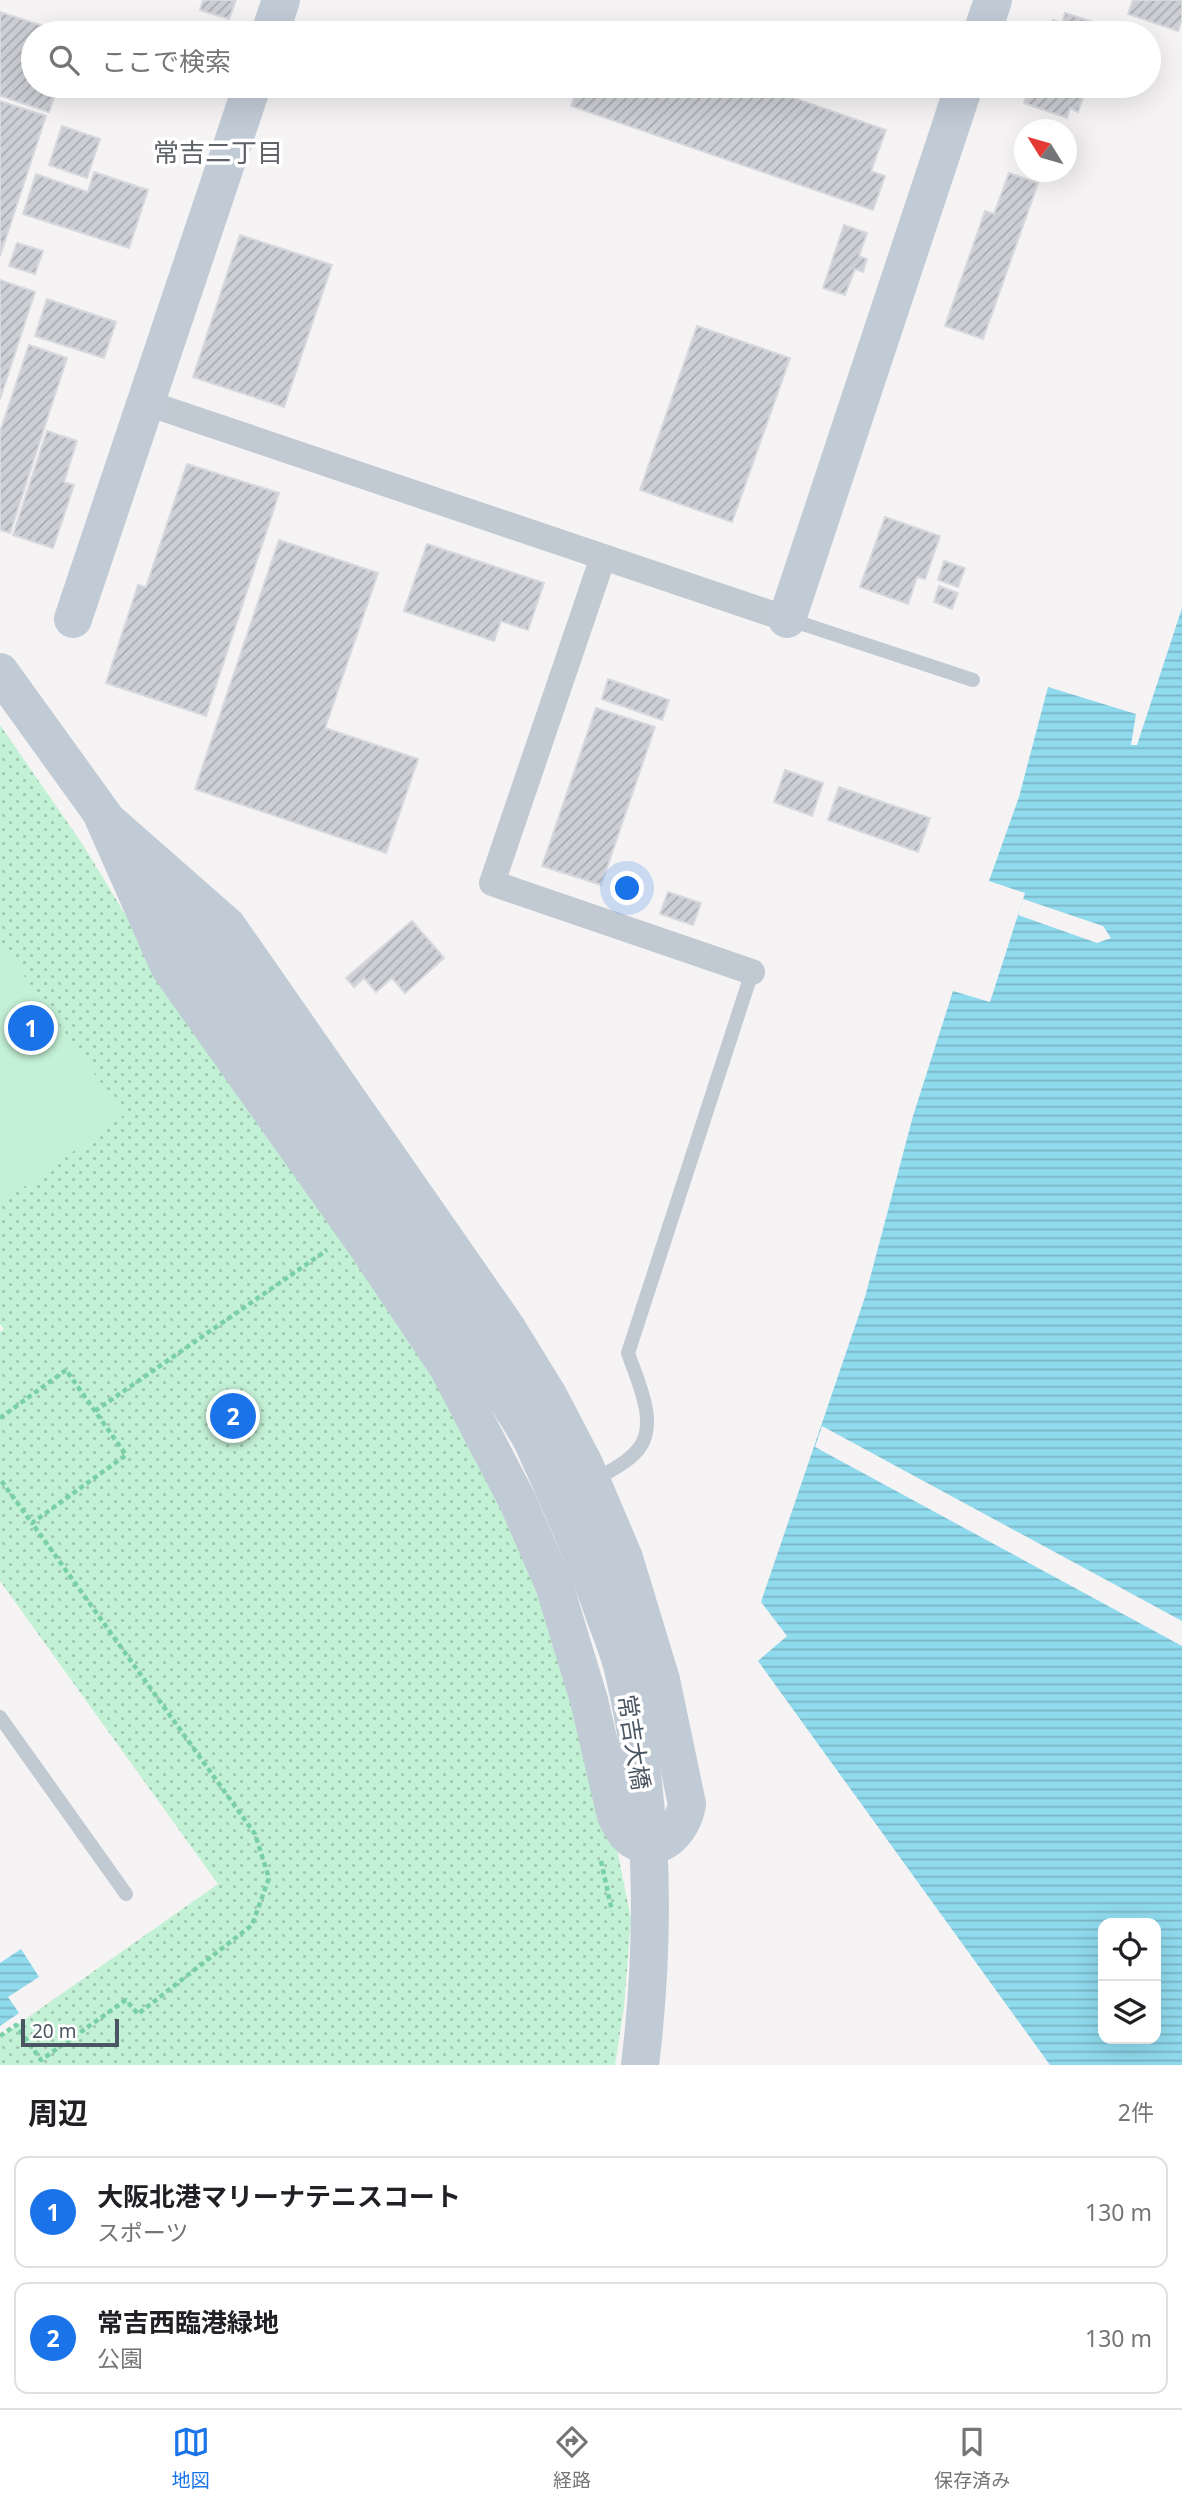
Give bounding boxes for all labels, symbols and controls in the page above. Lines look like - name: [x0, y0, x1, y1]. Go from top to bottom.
- search box: [21, 21, 1161, 98]
- icon: search: [45, 41, 83, 79]
- text: ここで検索: [101, 43, 231, 79]
- north arrow: [1014, 119, 1077, 182]
- district label: 常吉二丁目: [153, 134, 283, 170]
- your location: [610, 871, 644, 905]
- pin: 1: [8, 1002, 54, 1054]
- pin: 2: [210, 1390, 256, 1442]
- street label: 常吉大橋: [611, 1692, 659, 1792]
- map controls: [1098, 1918, 1161, 2044]
- button: locate: [1098, 1918, 1161, 1981]
- button: layers: [1098, 1981, 1161, 2044]
- scale bar: [21, 2016, 119, 2048]
- text: 20 m: [32, 2018, 76, 2044]
- text: 周辺: [28, 2092, 88, 2133]
- text: 2件: [1118, 2096, 1154, 2128]
- text: 大阪北港マリーナテニスコート: [97, 2178, 461, 2214]
- text: 1: [46, 2196, 60, 2228]
- text: 130 m: [1085, 2196, 1152, 2228]
- text: スポーツ: [97, 2216, 189, 2248]
- text: 常吉西臨港緑地: [97, 2304, 279, 2340]
- text: 2: [46, 2322, 60, 2354]
- text: 130 m: [1085, 2322, 1152, 2354]
- text: 公園: [97, 2342, 143, 2374]
- tab: 地図: [172, 2423, 210, 2493]
- tab: 経路: [553, 2423, 591, 2493]
- tab: 保存済み: [934, 2423, 1010, 2493]

